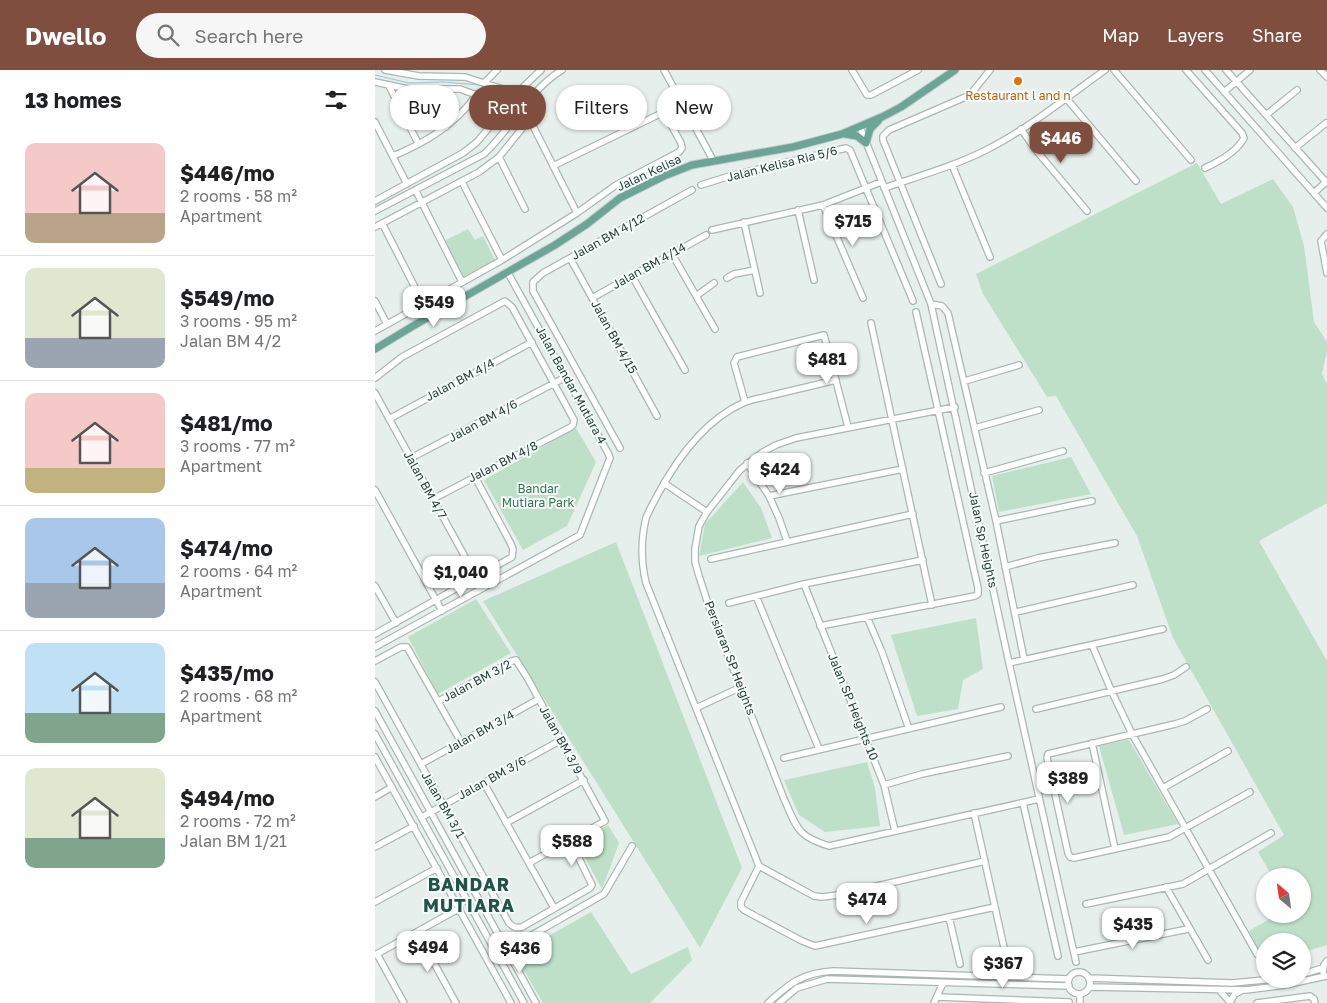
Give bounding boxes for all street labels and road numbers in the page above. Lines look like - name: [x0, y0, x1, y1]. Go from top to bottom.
- street label: Jalan Kelisa Ria 5/6: [725, 142, 839, 185]
- street label: Jalan Kelisa: [614, 151, 684, 194]
- street label: Jalan BM 4/12: [568, 210, 647, 263]
- street label: Jalan BM 4/14: [609, 239, 688, 292]
- street label: Jalan BM 4/15: [588, 297, 641, 376]
- street label: Jalan Bandar Mutiara 4: [533, 323, 610, 446]
- street label: Jalan BM 4/4: [423, 355, 497, 404]
- street label: Jalan BM 4/6: [446, 396, 520, 445]
- street label: Jalan BM 4/8: [465, 438, 540, 486]
- street label: Jalan BM 4/7: [401, 448, 450, 521]
- street label: Jalan Sp Heights: [966, 491, 1001, 589]
- street label: Persiaran SP Heights: [702, 599, 759, 717]
- street label: Jalan SP Heights 10: [825, 651, 882, 763]
- street label: Jalan BM 3/2: [440, 656, 514, 705]
- street label: Jalan BM 3/9: [536, 703, 586, 777]
- street label: Jalan BM 3/4: [443, 707, 517, 757]
- street label: Jalan BM 3/6: [455, 753, 529, 803]
- street label: Jalan BM 3/1: [418, 769, 469, 841]

